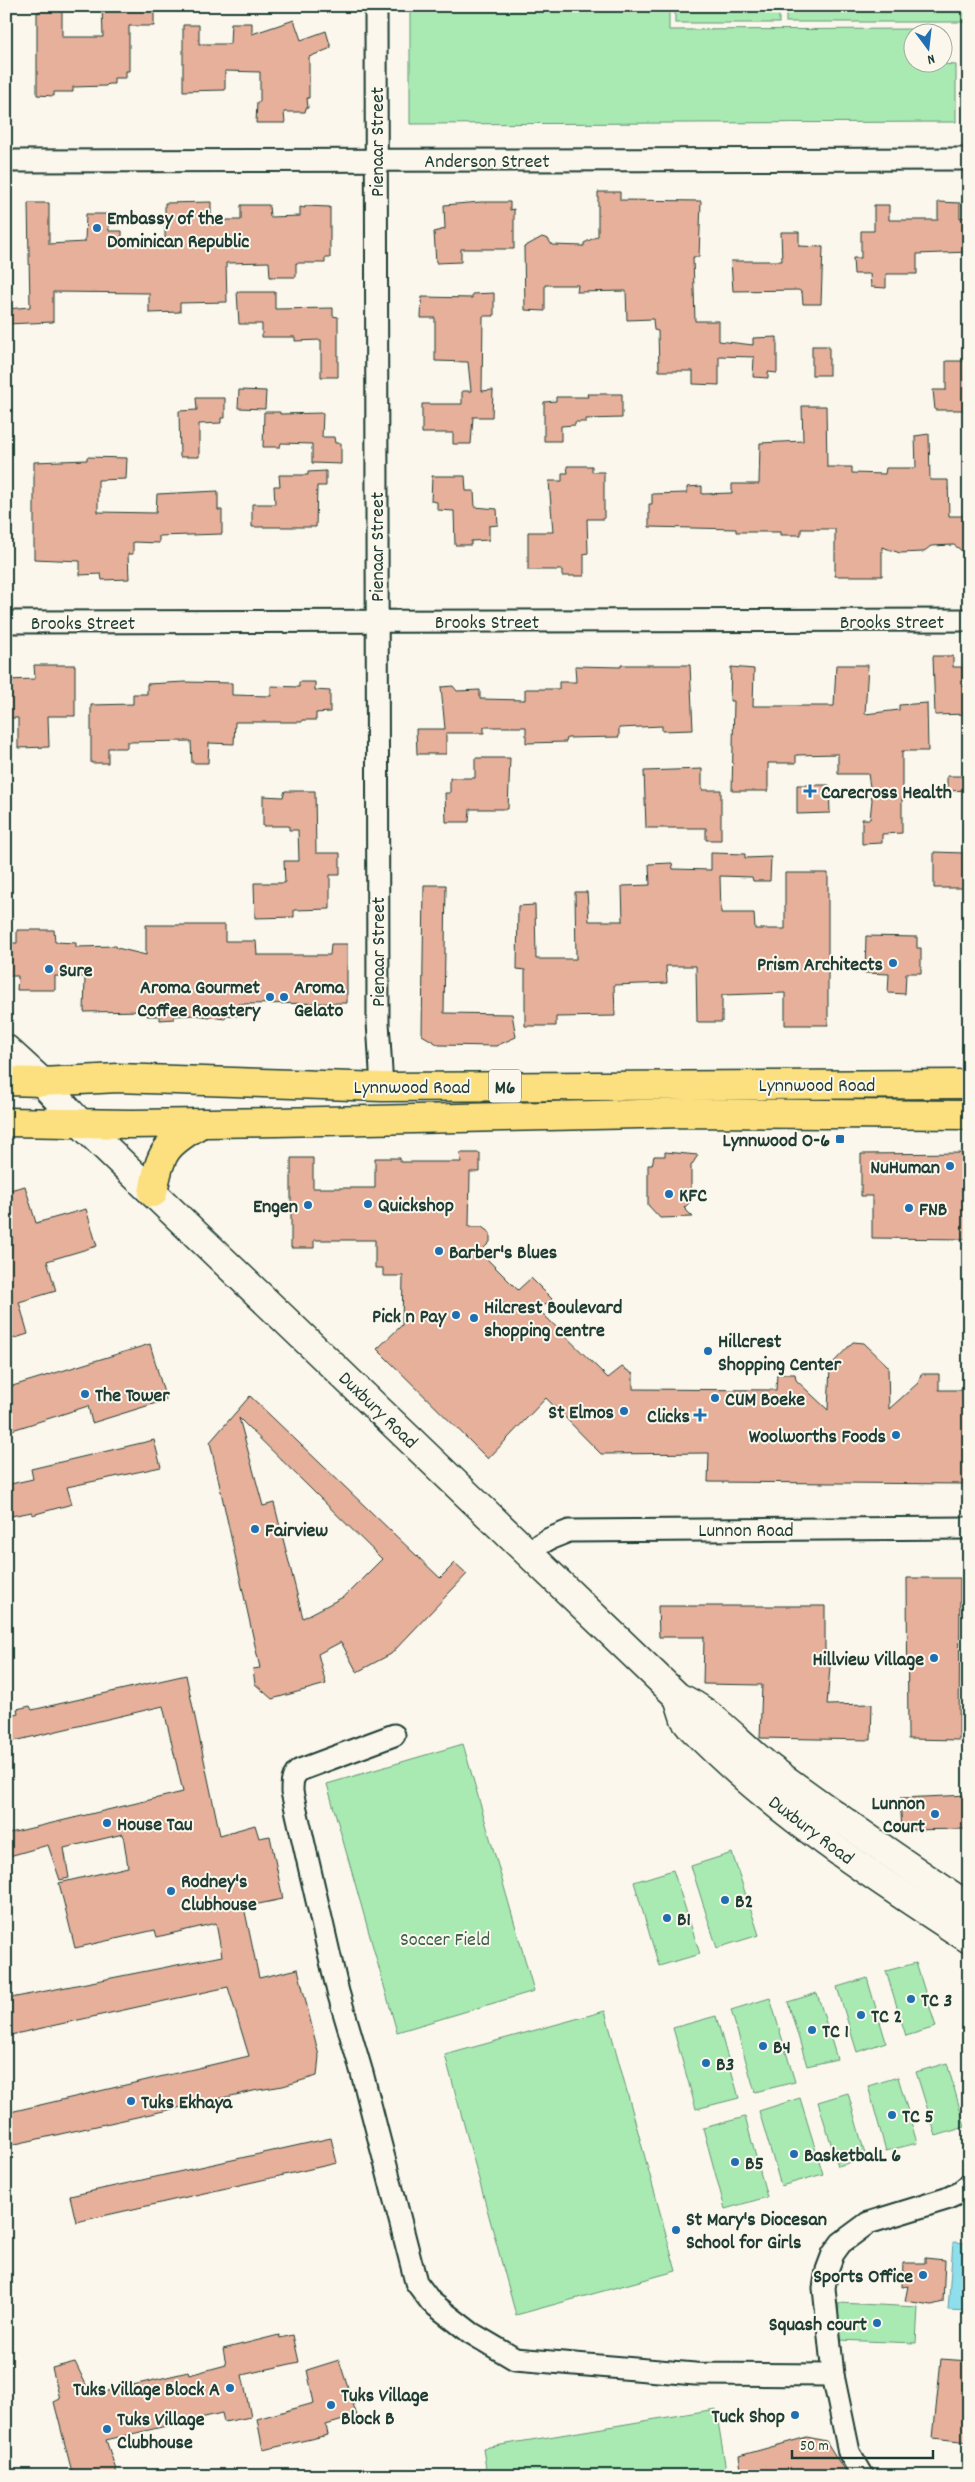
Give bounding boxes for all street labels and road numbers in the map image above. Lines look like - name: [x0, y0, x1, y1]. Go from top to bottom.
- street label: Pienaar Street: [365, 87, 393, 197]
- street label: Anderson Street: [424, 149, 550, 177]
- street label: Pienaar Street: [365, 492, 393, 602]
- street label: Brooks Street: [435, 610, 539, 638]
- street label: Brooks Street: [840, 610, 944, 638]
- street label: Brooks Street: [31, 611, 135, 639]
- street label: Pienaar Street: [366, 897, 394, 1007]
- road number: M6: [489, 1070, 521, 1102]
- street label: Lynnwood Road: [759, 1073, 875, 1101]
- street label: Lynnwood Road: [354, 1075, 470, 1103]
- street label: Duxbury Road: [331, 1366, 423, 1456]
- street label: Lunnon Road: [698, 1518, 794, 1546]
- street label: Duxbury Road: [761, 1790, 859, 1873]

